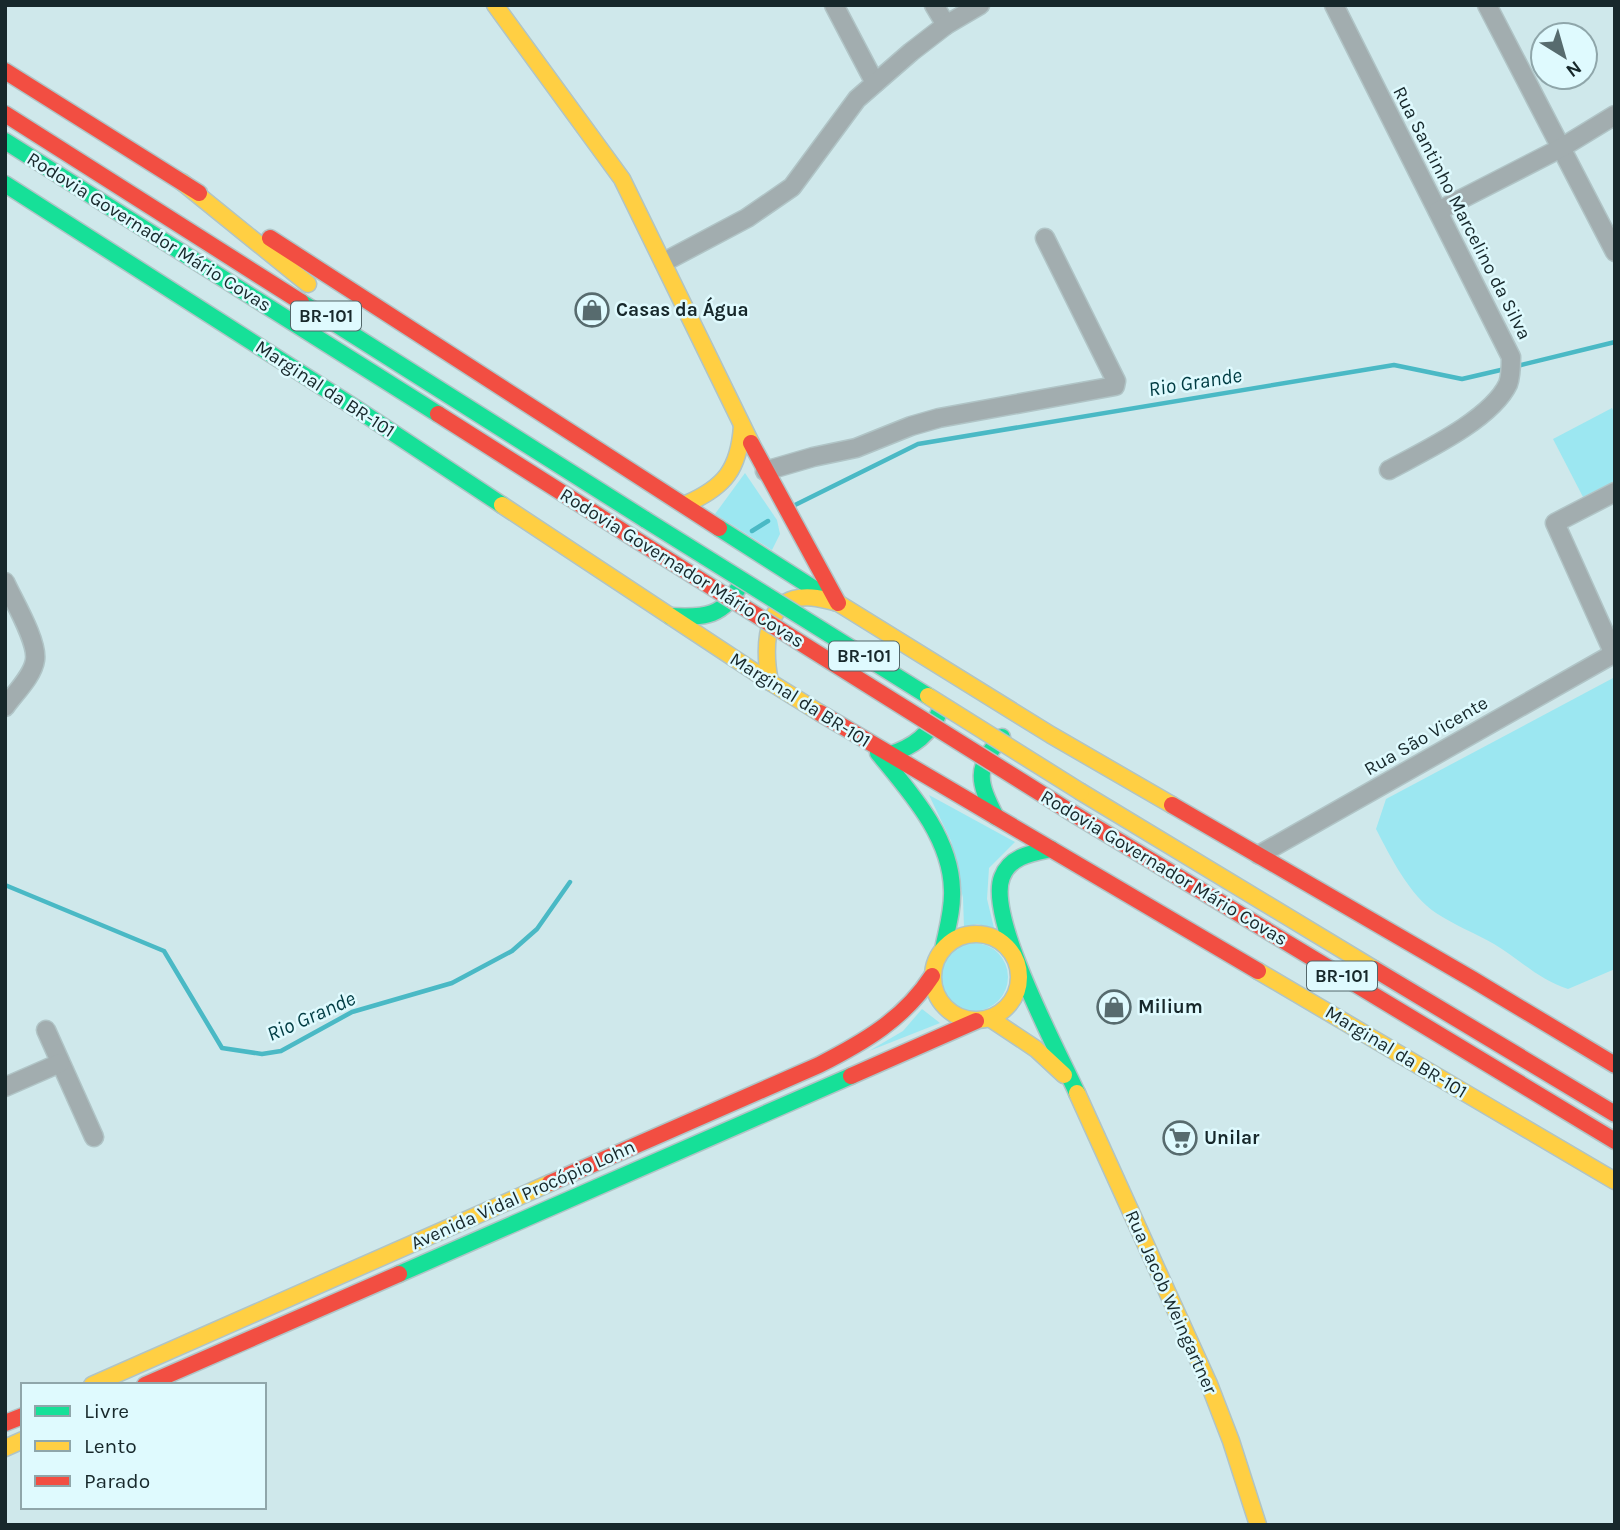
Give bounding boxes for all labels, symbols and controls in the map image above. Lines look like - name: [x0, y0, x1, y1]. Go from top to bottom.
- north arrow: [1529, 21, 1599, 91]
- text: N: [1562, 56, 1586, 82]
- street label: Rua Santinho Marcelino da Silva: [1388, 83, 1536, 343]
- street label: Rodovia Governador Mário Covas: [23, 148, 275, 316]
- shop icon: Casas da Água: [573, 291, 611, 329]
- place label: Casas da Água: [616, 296, 749, 321]
- road number: BR-101: [291, 302, 361, 330]
- street label: Marginal da BR-101: [251, 336, 399, 442]
- water label: Rio Grande: [1147, 363, 1244, 401]
- street label: Rodovia Governador Mário Covas: [556, 484, 808, 652]
- road number: BR-101: [829, 642, 899, 670]
- street label: Marginal da BR-101: [726, 648, 874, 752]
- street label: Rua São Vicente: [1360, 692, 1492, 780]
- street label: Rodovia Governador Mário Covas: [1037, 786, 1291, 950]
- road number: BR-101: [1307, 961, 1377, 990]
- water label: Rio Grande: [263, 986, 359, 1046]
- shop icon: Milium: [1095, 988, 1133, 1026]
- place label: Milium: [1138, 996, 1203, 1018]
- street label: Marginal da BR-101: [1321, 1001, 1471, 1103]
- supermarket icon: Unilar: [1161, 1119, 1199, 1157]
- place label: Unilar: [1204, 1127, 1260, 1149]
- street label: Avenida Vidal Procópio Lohn: [408, 1136, 638, 1254]
- street label: Rua Jacob Weingartner: [1121, 1207, 1222, 1397]
- legend: [21, 1383, 266, 1509]
- text: Livre: [84, 1399, 129, 1423]
- text: Lento: [84, 1434, 137, 1458]
- text: Parado: [84, 1469, 150, 1493]

